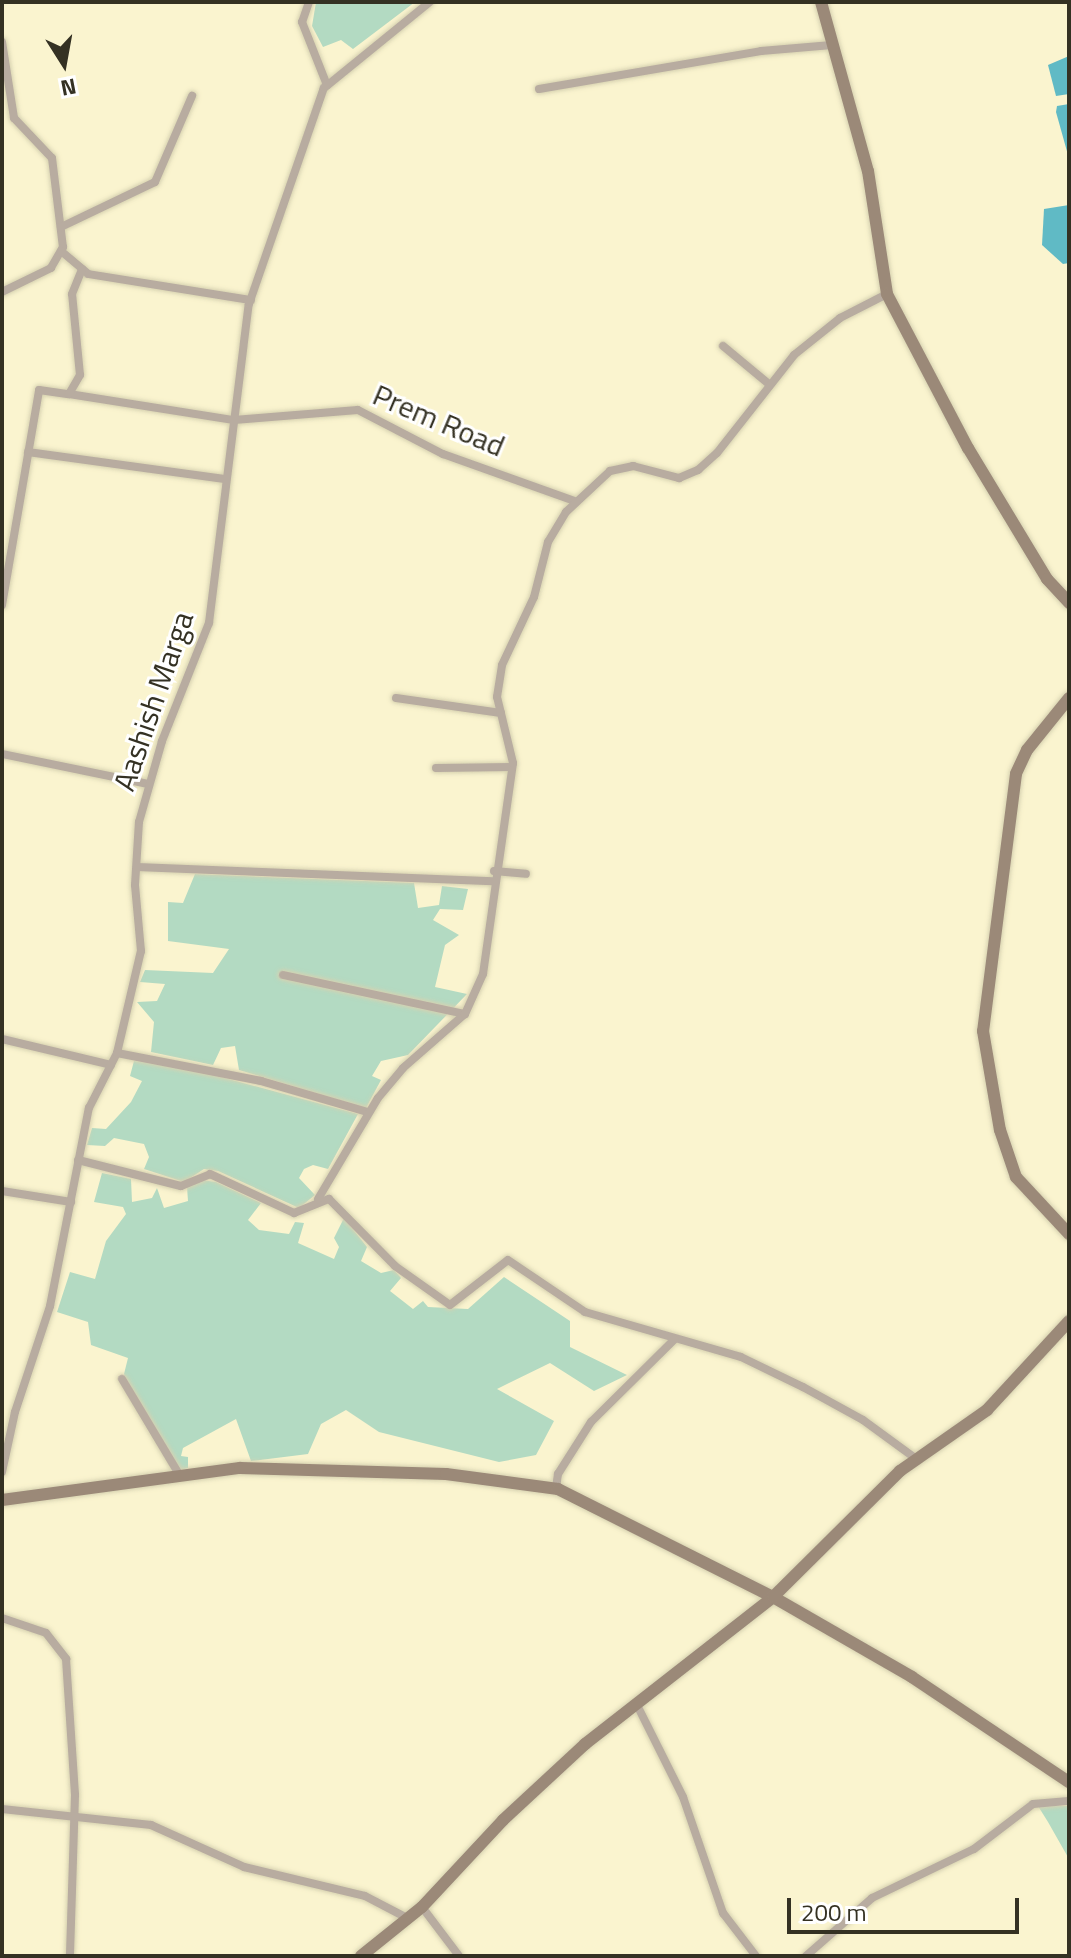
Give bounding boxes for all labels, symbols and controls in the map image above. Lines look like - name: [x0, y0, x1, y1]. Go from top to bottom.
- north arrow: [24, 24, 104, 104]
- text: N: [58, 69, 79, 106]
- street label: Prem Road: [368, 376, 510, 464]
- street label: Aashish Marga: [106, 607, 200, 795]
- scale bar: [791, 1882, 1023, 1932]
- text: 200 m: [801, 1894, 867, 1930]

